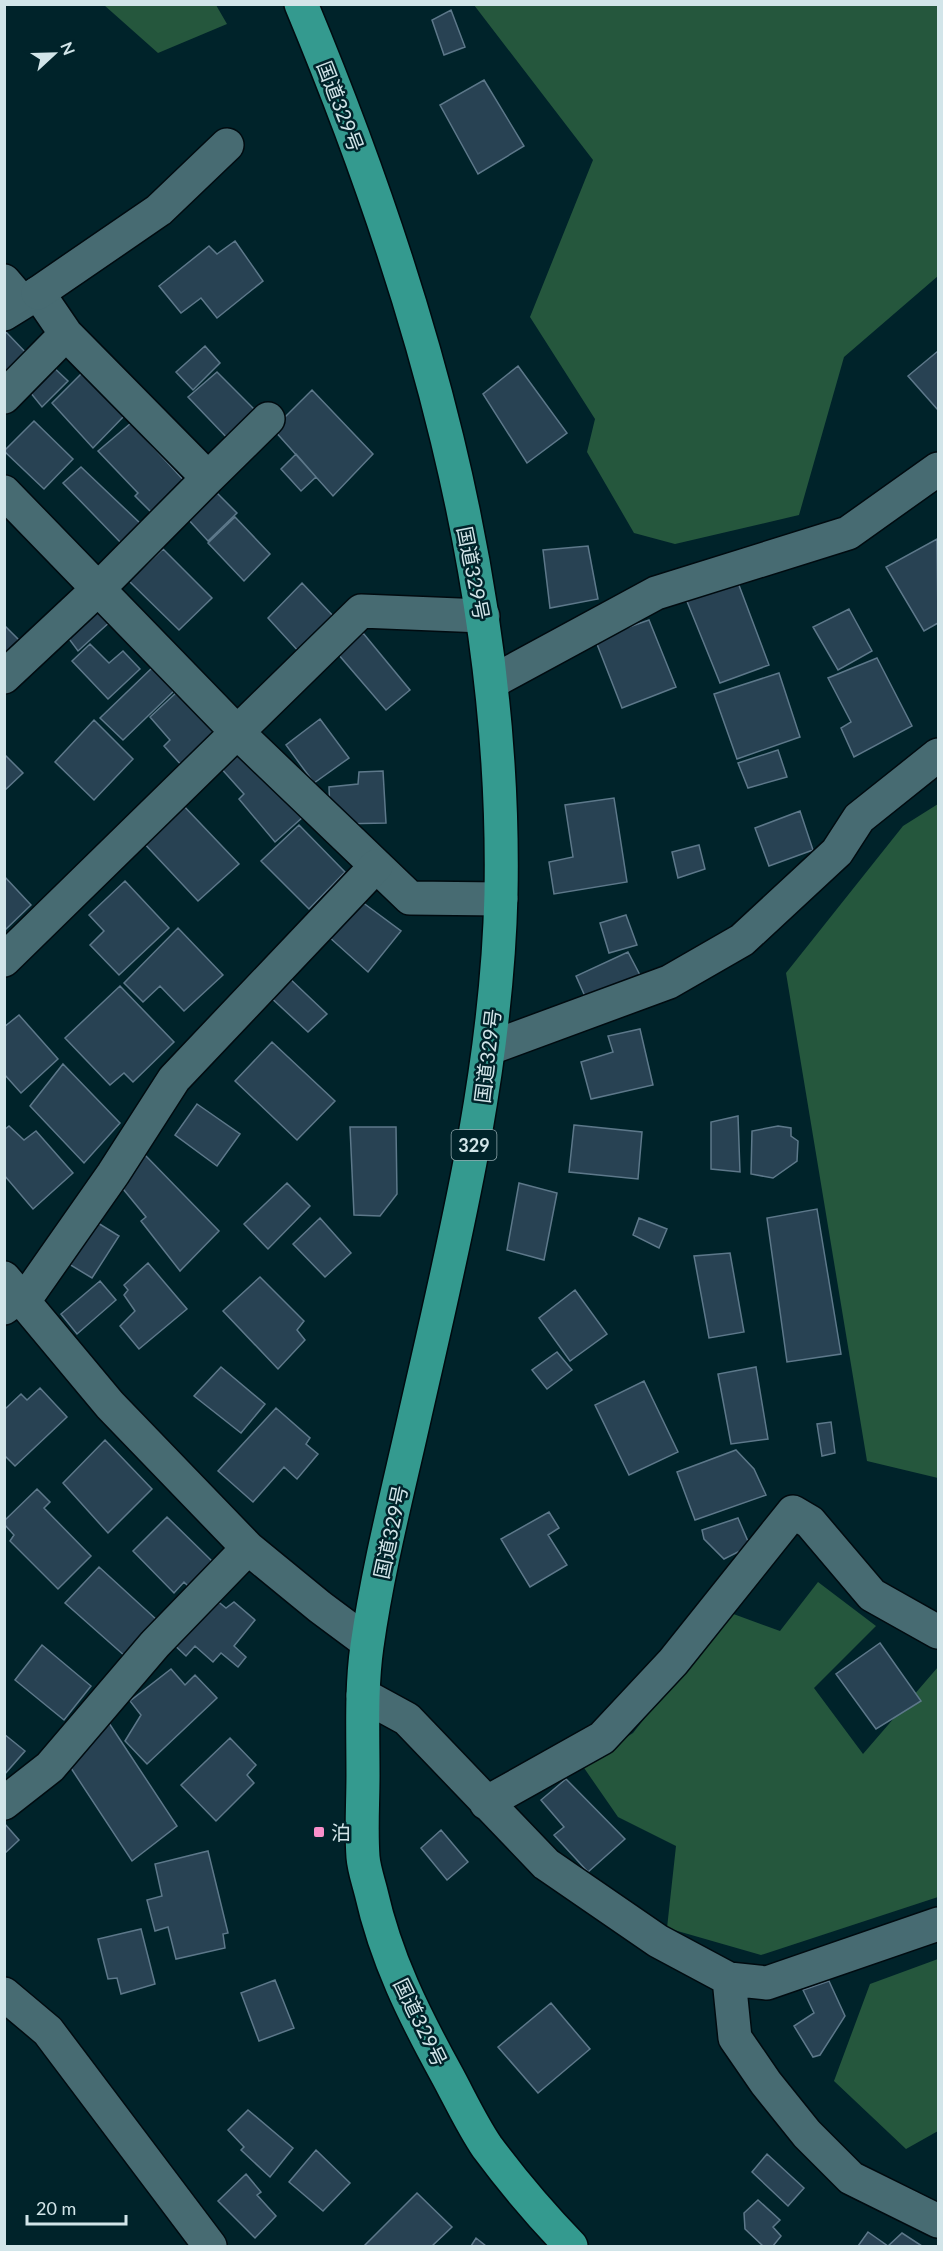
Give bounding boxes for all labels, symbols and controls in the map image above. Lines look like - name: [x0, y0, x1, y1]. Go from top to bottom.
- north arrow: [24, 24, 84, 84]
- text: N: [57, 39, 79, 57]
- street label: 国道329号: [313, 57, 369, 155]
- street label: 国道329号: [453, 524, 495, 622]
- street label: 国道329号: [469, 1007, 505, 1105]
- road number: 329: [452, 1130, 496, 1160]
- street label: 国道329号: [368, 1483, 412, 1581]
- place label: 泊: [331, 1820, 351, 1844]
- marker: 泊: [312, 1825, 326, 1839]
- street label: 国道329号: [389, 1974, 453, 2070]
- scale bar: [27, 2188, 126, 2226]
- text: 20 m: [36, 2197, 76, 2219]

